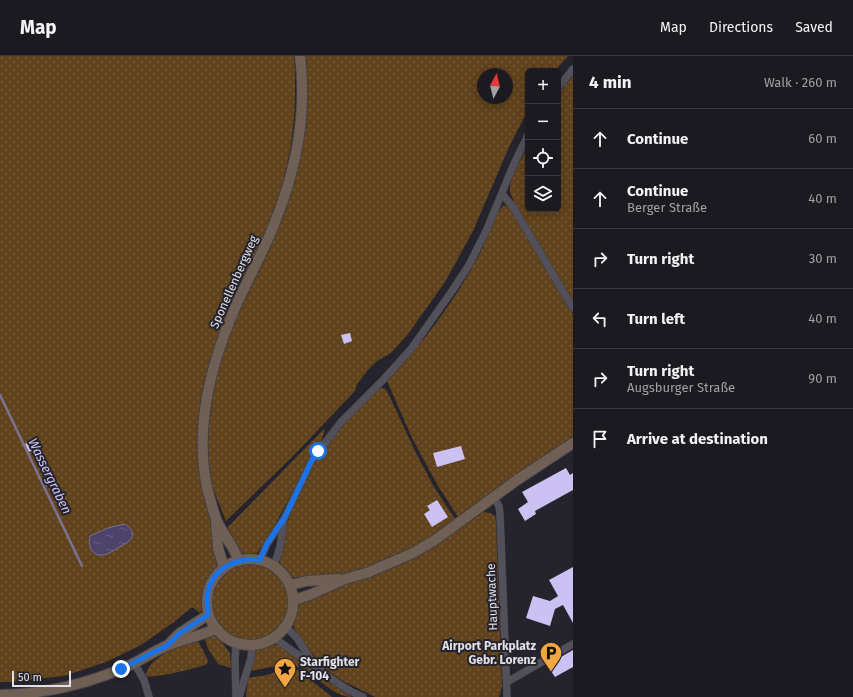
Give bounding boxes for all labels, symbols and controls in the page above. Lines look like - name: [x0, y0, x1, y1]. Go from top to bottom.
- text: Map: [20, 16, 57, 39]
- text: Map: [660, 19, 687, 36]
- text: Directions: [709, 19, 773, 36]
- text: Saved: [795, 19, 833, 36]
- north arrow: [477, 68, 513, 104]
- map controls: [525, 68, 561, 212]
- button: +: [525, 68, 561, 104]
- text: 4 min: [589, 72, 632, 93]
- text: Walk · 260 m: [764, 75, 837, 90]
- button: −: [525, 104, 561, 140]
- icon: ahead: [589, 128, 611, 150]
- text: Continue: [627, 130, 688, 148]
- text: 60 m: [808, 131, 837, 146]
- button: locate: [525, 140, 561, 176]
- button: layers: [525, 176, 561, 212]
- text: Continue: [627, 182, 688, 200]
- icon: ahead: [589, 188, 611, 210]
- text: 40 m: [808, 191, 837, 206]
- text: Berger Straße: [627, 200, 707, 215]
- street label: Sponellenbergweg: [207, 233, 261, 331]
- icon: right: [589, 248, 611, 270]
- text: Turn right: [627, 250, 694, 268]
- text: 30 m: [809, 251, 837, 266]
- icon: left: [589, 308, 611, 330]
- text: Turn left: [627, 310, 685, 328]
- text: 40 m: [808, 311, 837, 326]
- text: Turn right: [627, 362, 694, 380]
- icon: right: [589, 368, 611, 390]
- text: 90 m: [808, 371, 837, 386]
- text: Augsburger Straße: [627, 380, 735, 395]
- icon: arrive: [589, 428, 611, 450]
- text: Arrive at destination: [627, 430, 768, 448]
- water label: Wassergraben: [25, 436, 75, 516]
- route start: [309, 442, 327, 460]
- street label: Hauptwache: [484, 563, 500, 631]
- place label: Airport Parkplatz Gebr. Lorenz: [441, 639, 536, 667]
- parking icon: Airport Parkplatz Gebr. Lorenz: [538, 640, 564, 673]
- place label: Starfighter F-104: [300, 655, 360, 683]
- place icon: Starfighter F-104: [272, 656, 298, 689]
- route end: [112, 660, 130, 678]
- scale bar: [12, 669, 71, 688]
- text: 50 m: [18, 671, 42, 684]

